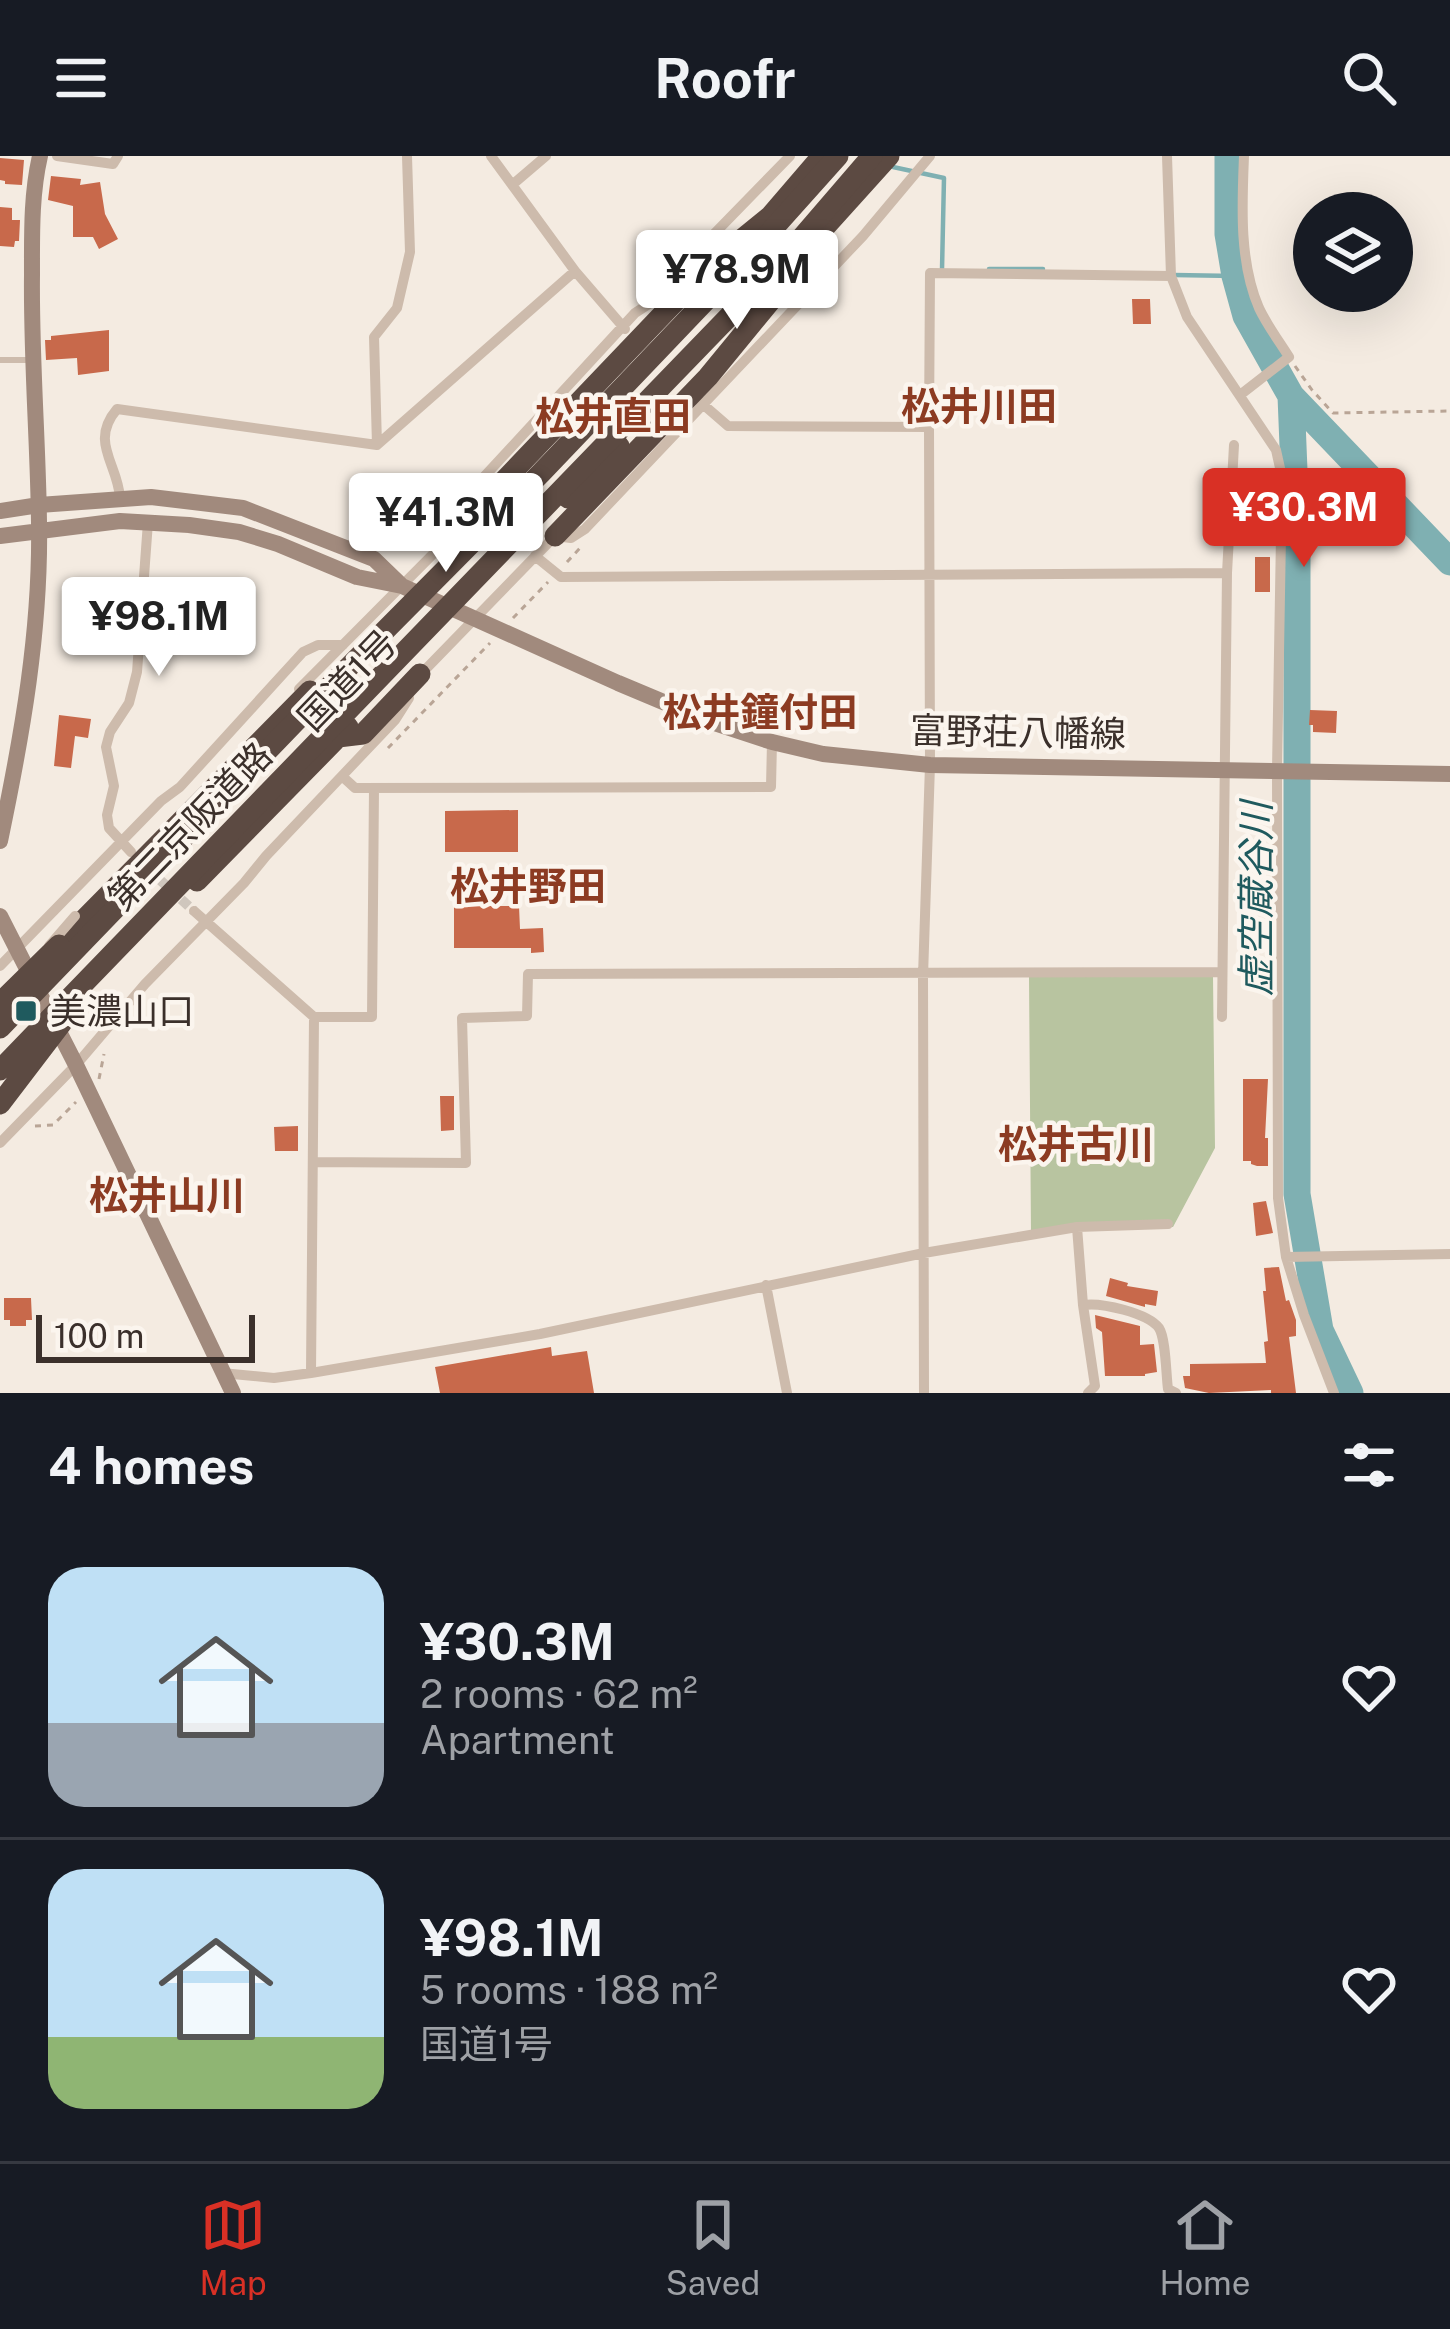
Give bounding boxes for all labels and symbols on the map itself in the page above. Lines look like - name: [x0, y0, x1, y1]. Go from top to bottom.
- pin: ¥78.9M: [639, 230, 835, 332]
- district label: 松井川田: [901, 383, 1057, 429]
- district label: 松井直田: [535, 393, 691, 439]
- pin: ¥30.3M: [1206, 468, 1402, 570]
- pin: ¥41.3M: [348, 473, 544, 575]
- pin: ¥98.1M: [61, 577, 257, 679]
- street label: 国道1号: [289, 621, 405, 739]
- district label: 松井鐘付田: [662, 689, 858, 735]
- street label: 富野荘八幡線: [910, 709, 1126, 755]
- street label: 第二京阪道路: [100, 734, 280, 918]
- water label: 虚空蔵谷川: [1233, 798, 1279, 997]
- district label: 松井野田: [450, 863, 606, 909]
- place label: 美濃山口: [50, 990, 194, 1032]
- marker: 美濃山口: [13, 998, 39, 1024]
- district label: 松井古川: [998, 1121, 1154, 1167]
- district label: 松井山川: [89, 1172, 245, 1218]
- scale bar: [36, 1309, 255, 1362]

